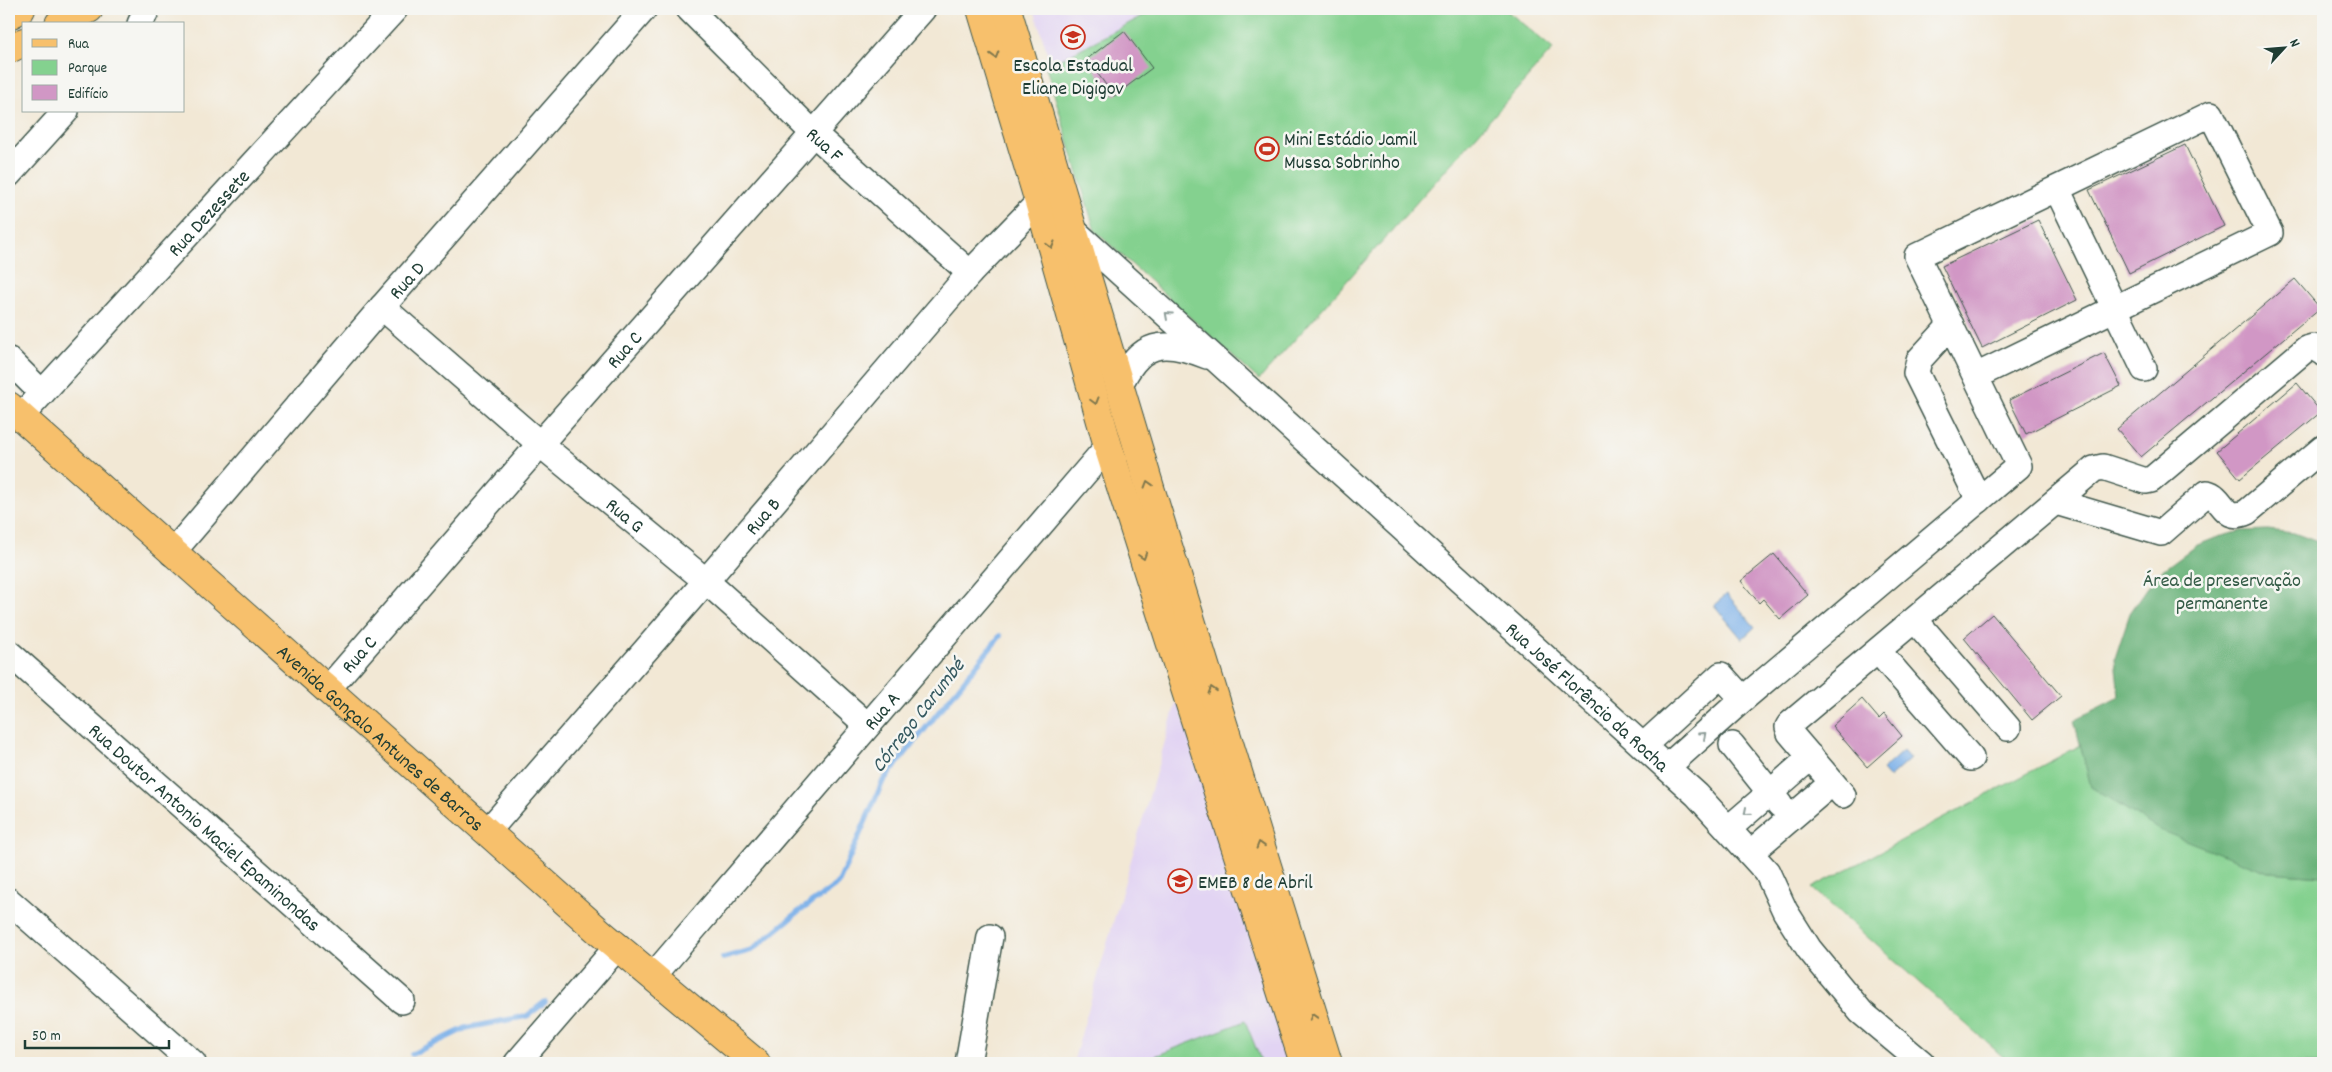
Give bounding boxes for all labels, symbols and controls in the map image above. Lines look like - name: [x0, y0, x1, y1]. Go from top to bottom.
- legend: [22, 22, 185, 112]
- north arrow: [2260, 22, 2310, 72]
- school or university icon: Escola Estadual Eliane Digigov: [1060, 24, 1086, 50]
- text: Rua: [68, 34, 90, 56]
- text: N: [2283, 36, 2304, 51]
- one-way arrow: [989, 51, 999, 59]
- place label: Escola Estadual Eliane Digigov: [1013, 53, 1133, 104]
- text: Parque: [68, 58, 108, 80]
- text: Edifício: [68, 84, 108, 106]
- street label: Rua F: [799, 122, 848, 171]
- place label: Mini Estádio Jamil Mussa Sobrinho: [1284, 127, 1417, 178]
- sports icon: Mini Estádio Jamil Mussa Sobrinho: [1254, 136, 1280, 162]
- street label: Rua Dezessete: [163, 164, 258, 264]
- one-way arrow: [1045, 240, 1056, 249]
- street label: Rua D: [384, 256, 433, 307]
- one-way arrow: [1164, 312, 1173, 321]
- street label: Rua C: [601, 326, 650, 376]
- one-way arrow: [1089, 397, 1100, 406]
- one-way arrow: [1144, 481, 1154, 489]
- street label: Rua B: [740, 492, 789, 542]
- street label: Rua G: [598, 493, 649, 541]
- one-way arrow: [1137, 552, 1147, 560]
- park label: Área de preservação permanente: [2143, 568, 2301, 619]
- street label: Rua José Florêncio da Rocha: [1498, 617, 1674, 780]
- street label: Rua C: [336, 630, 385, 681]
- street label: Avenida Gonçalo Antunes de Barros: [269, 639, 489, 839]
- water label: Córrego Carumbé: [865, 651, 975, 780]
- one-way arrow: [1208, 686, 1218, 694]
- street label: Rua A: [859, 687, 908, 738]
- street label: Rua Doutor Antonio Maciel Epaminondas: [81, 718, 326, 940]
- one-way arrow: [1697, 732, 1706, 741]
- one-way arrow: [1744, 806, 1753, 815]
- one-way arrow: [1256, 841, 1266, 849]
- school or university icon: EMEB 8 de Abril: [1167, 868, 1193, 894]
- place label: EMEB 8 de Abril: [1198, 870, 1313, 898]
- one-way arrow: [1309, 1013, 1319, 1021]
- scale bar: [25, 1017, 169, 1049]
- text: 50 m: [32, 1026, 61, 1048]

